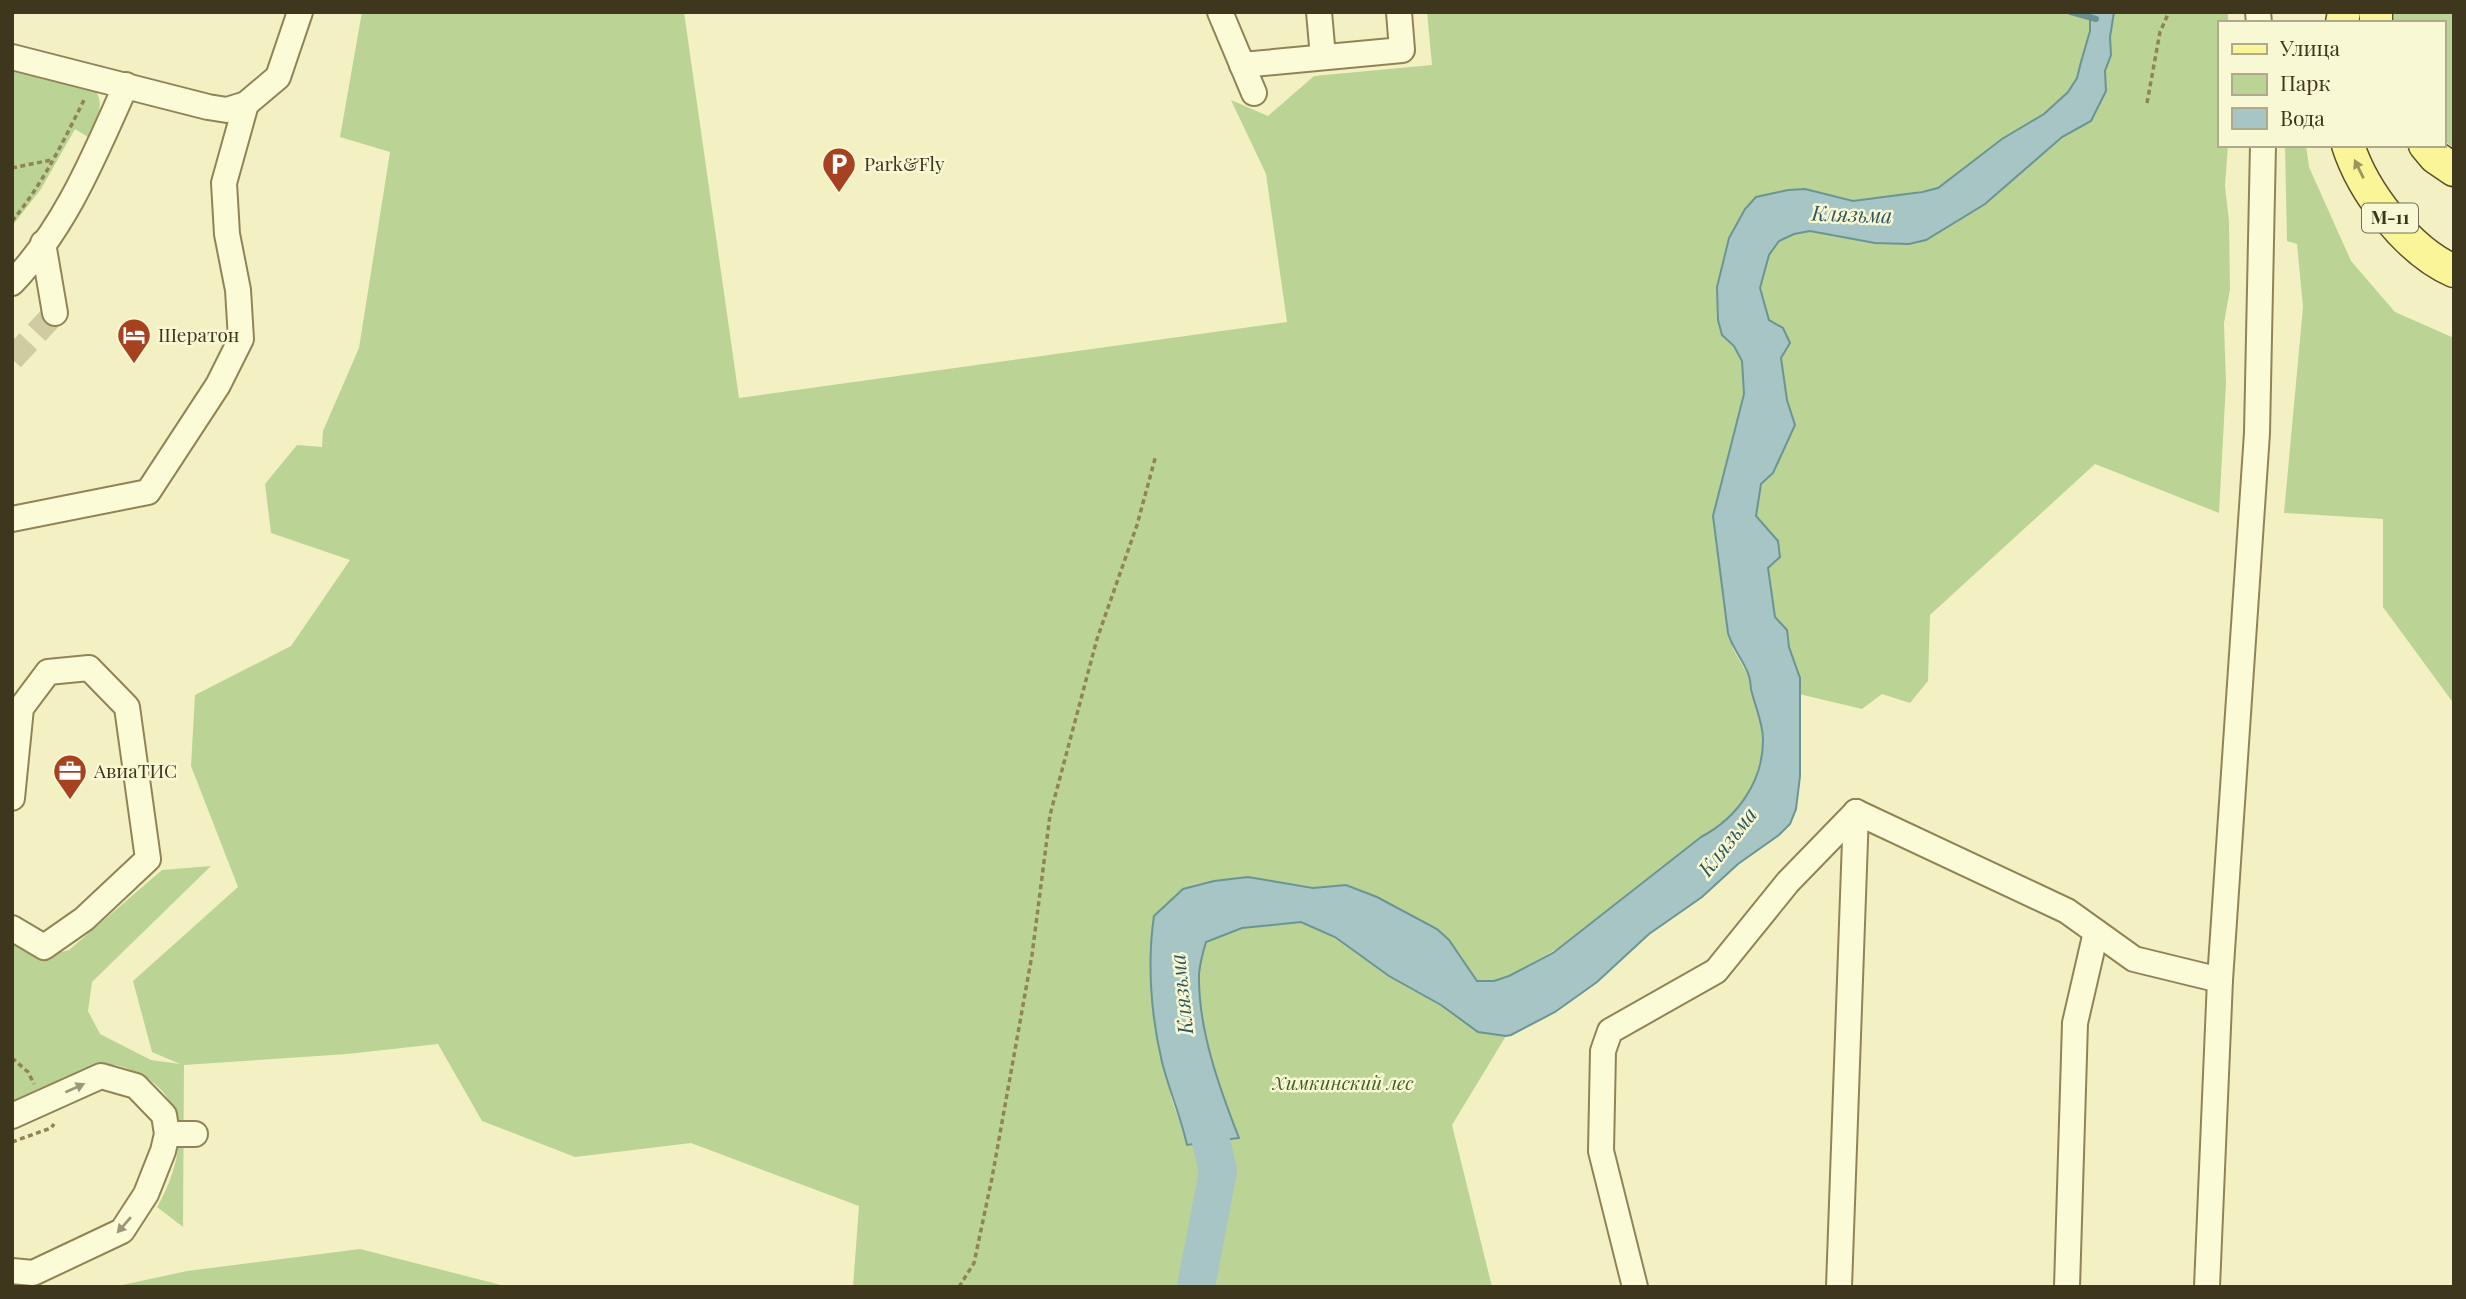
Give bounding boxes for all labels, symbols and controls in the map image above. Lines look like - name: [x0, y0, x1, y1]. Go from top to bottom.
- legend: [2218, 21, 2445, 147]
- text: Улица: [2279, 33, 2341, 61]
- text: Парк: [2280, 68, 2330, 96]
- text: Вода: [2280, 103, 2325, 131]
- parking icon: Park&Fly: [820, 145, 858, 194]
- place label: Park&Fly: [864, 150, 945, 176]
- one-way arrow: [2353, 159, 2364, 179]
- water label: Клязьма: [1810, 198, 1893, 228]
- road number: М-11: [2362, 204, 2418, 232]
- hotel icon: Шератон: [115, 316, 153, 365]
- place label: Шератон: [158, 321, 240, 347]
- office icon: АвиаТИС: [51, 752, 89, 801]
- place label: АвиаТИС: [93, 757, 177, 783]
- water label: Клязьма: [1690, 800, 1762, 882]
- water label: Клязьма: [1162, 953, 1198, 1037]
- park label: Химкинский лес: [1272, 1069, 1414, 1095]
- one-way arrow: [64, 1082, 85, 1093]
- one-way arrow: [116, 1216, 132, 1234]

